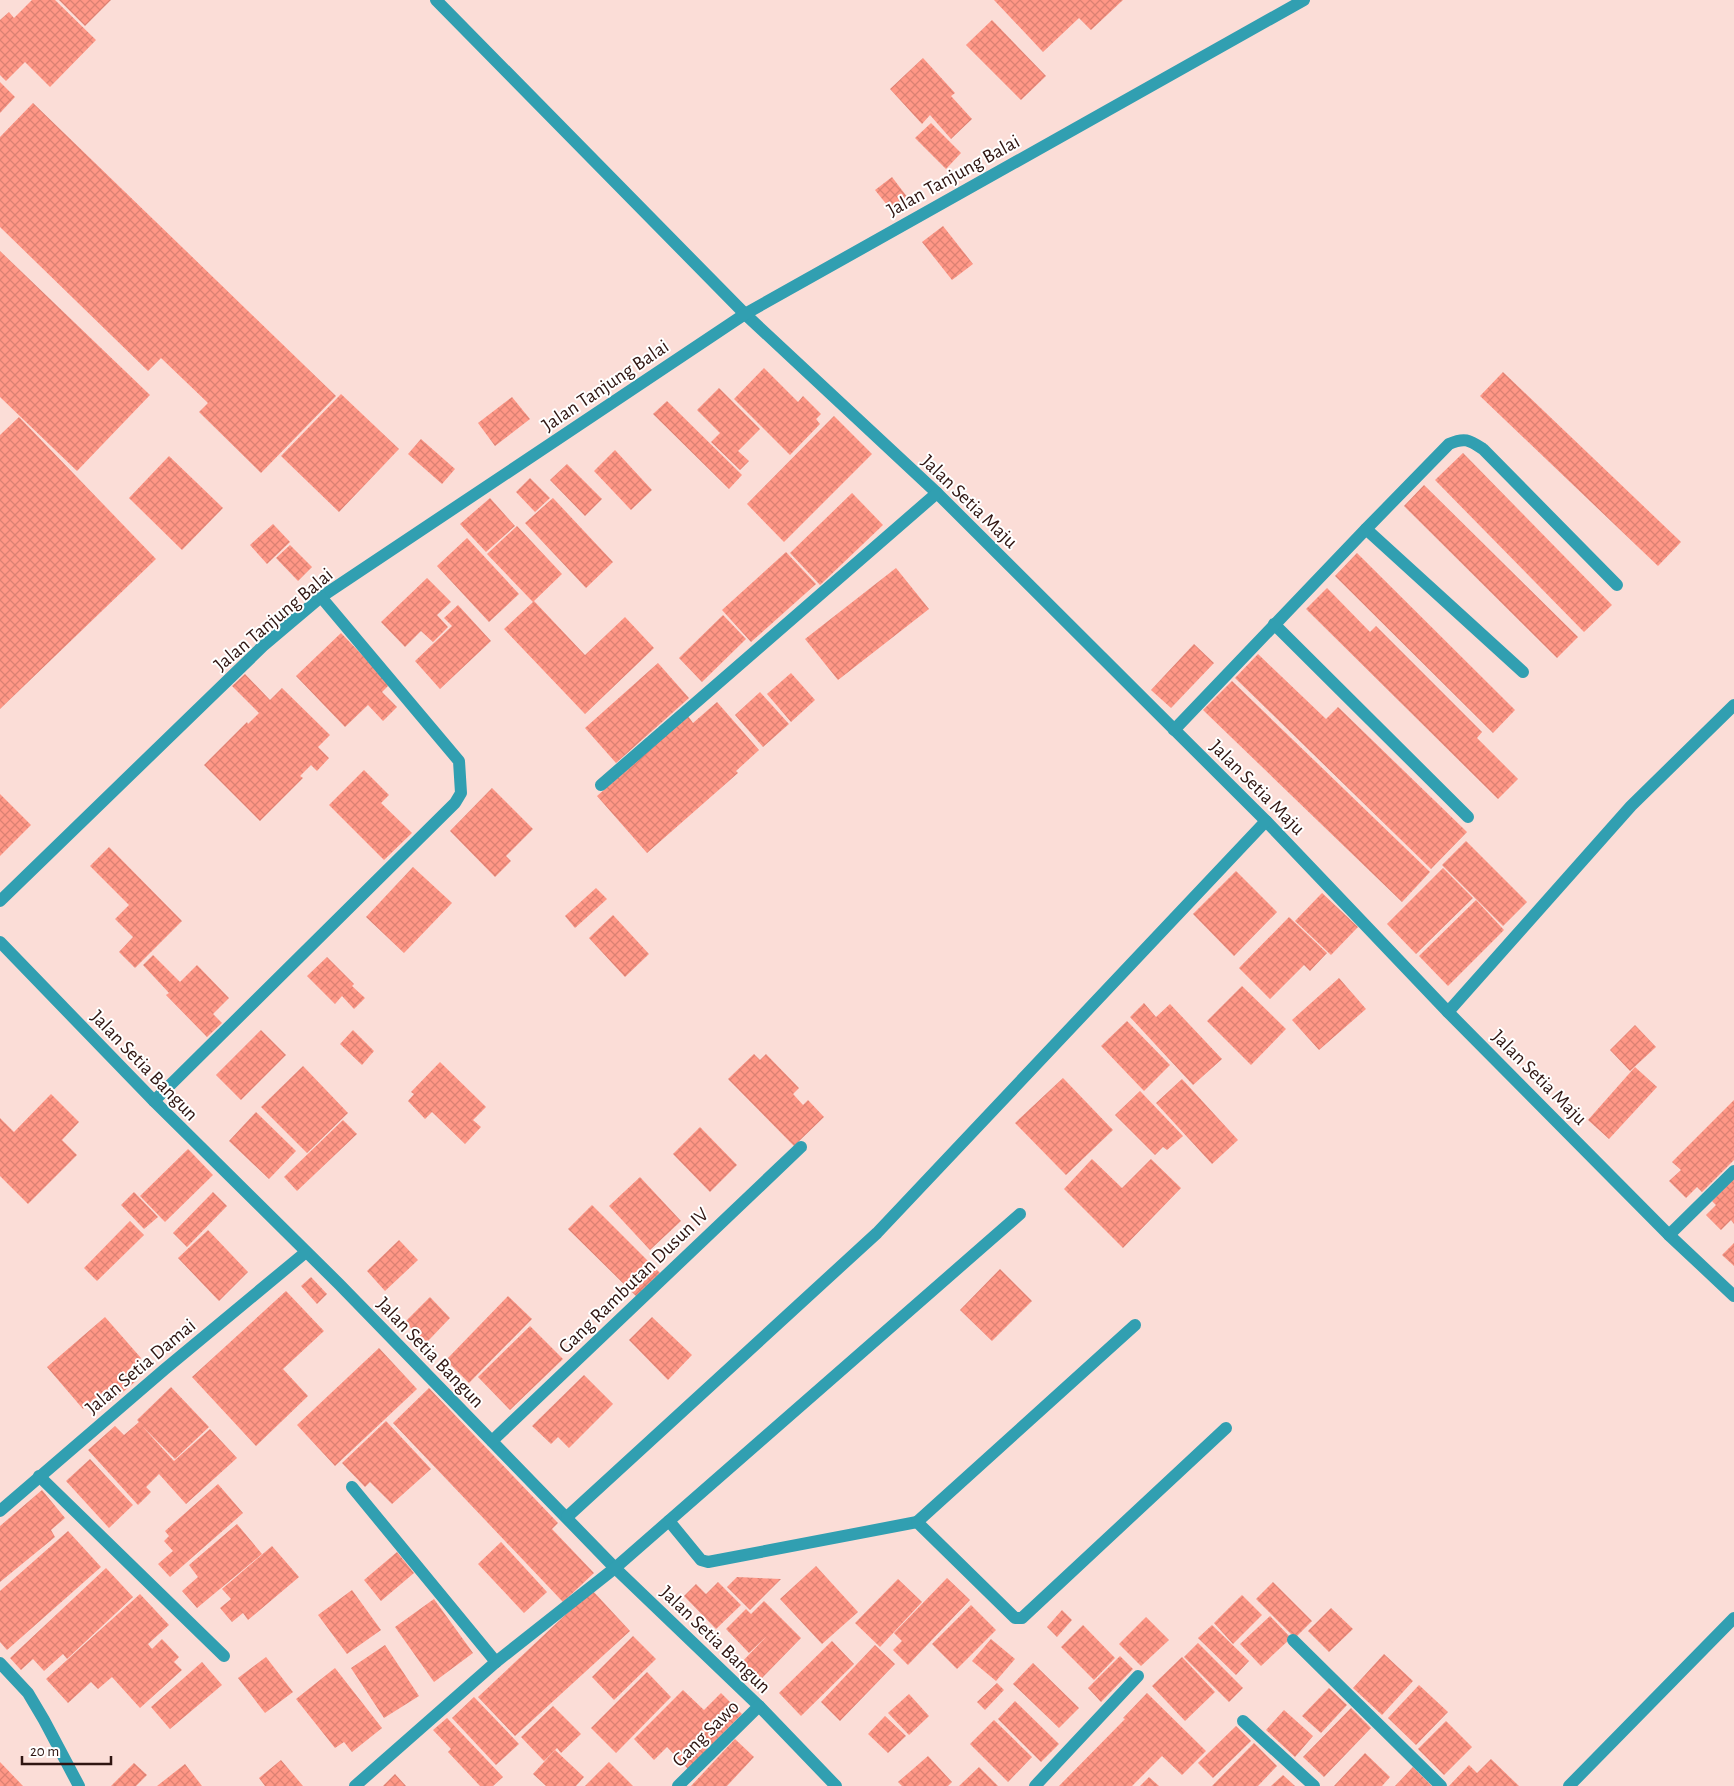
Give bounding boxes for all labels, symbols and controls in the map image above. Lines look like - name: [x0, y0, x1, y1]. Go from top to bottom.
- street label: Jalan Tanjung Balai: [884, 131, 1023, 221]
- street label: Jalan Tanjung Balai: [539, 336, 673, 436]
- street label: Jalan Setia Maju: [917, 451, 1021, 552]
- street label: Jalan Tanjung Balai: [210, 564, 337, 675]
- street label: Jalan Setia Maju: [1206, 736, 1309, 839]
- street label: Jalan Setia Bangun: [87, 1007, 202, 1125]
- street label: Jalan Setia Maju: [1488, 1026, 1591, 1129]
- street label: Gang Rambutan Dusun IV: [555, 1204, 713, 1357]
- street label: Jalan Setia Bangun: [373, 1294, 488, 1412]
- street label: Jalan Setia Damai: [82, 1315, 199, 1418]
- street label: Jalan Setia Bangun: [656, 1582, 774, 1697]
- street label: Gang Sawo: [668, 1696, 743, 1771]
- scale bar: [22, 1734, 111, 1766]
- text: 20 m: [30, 1744, 59, 1759]

